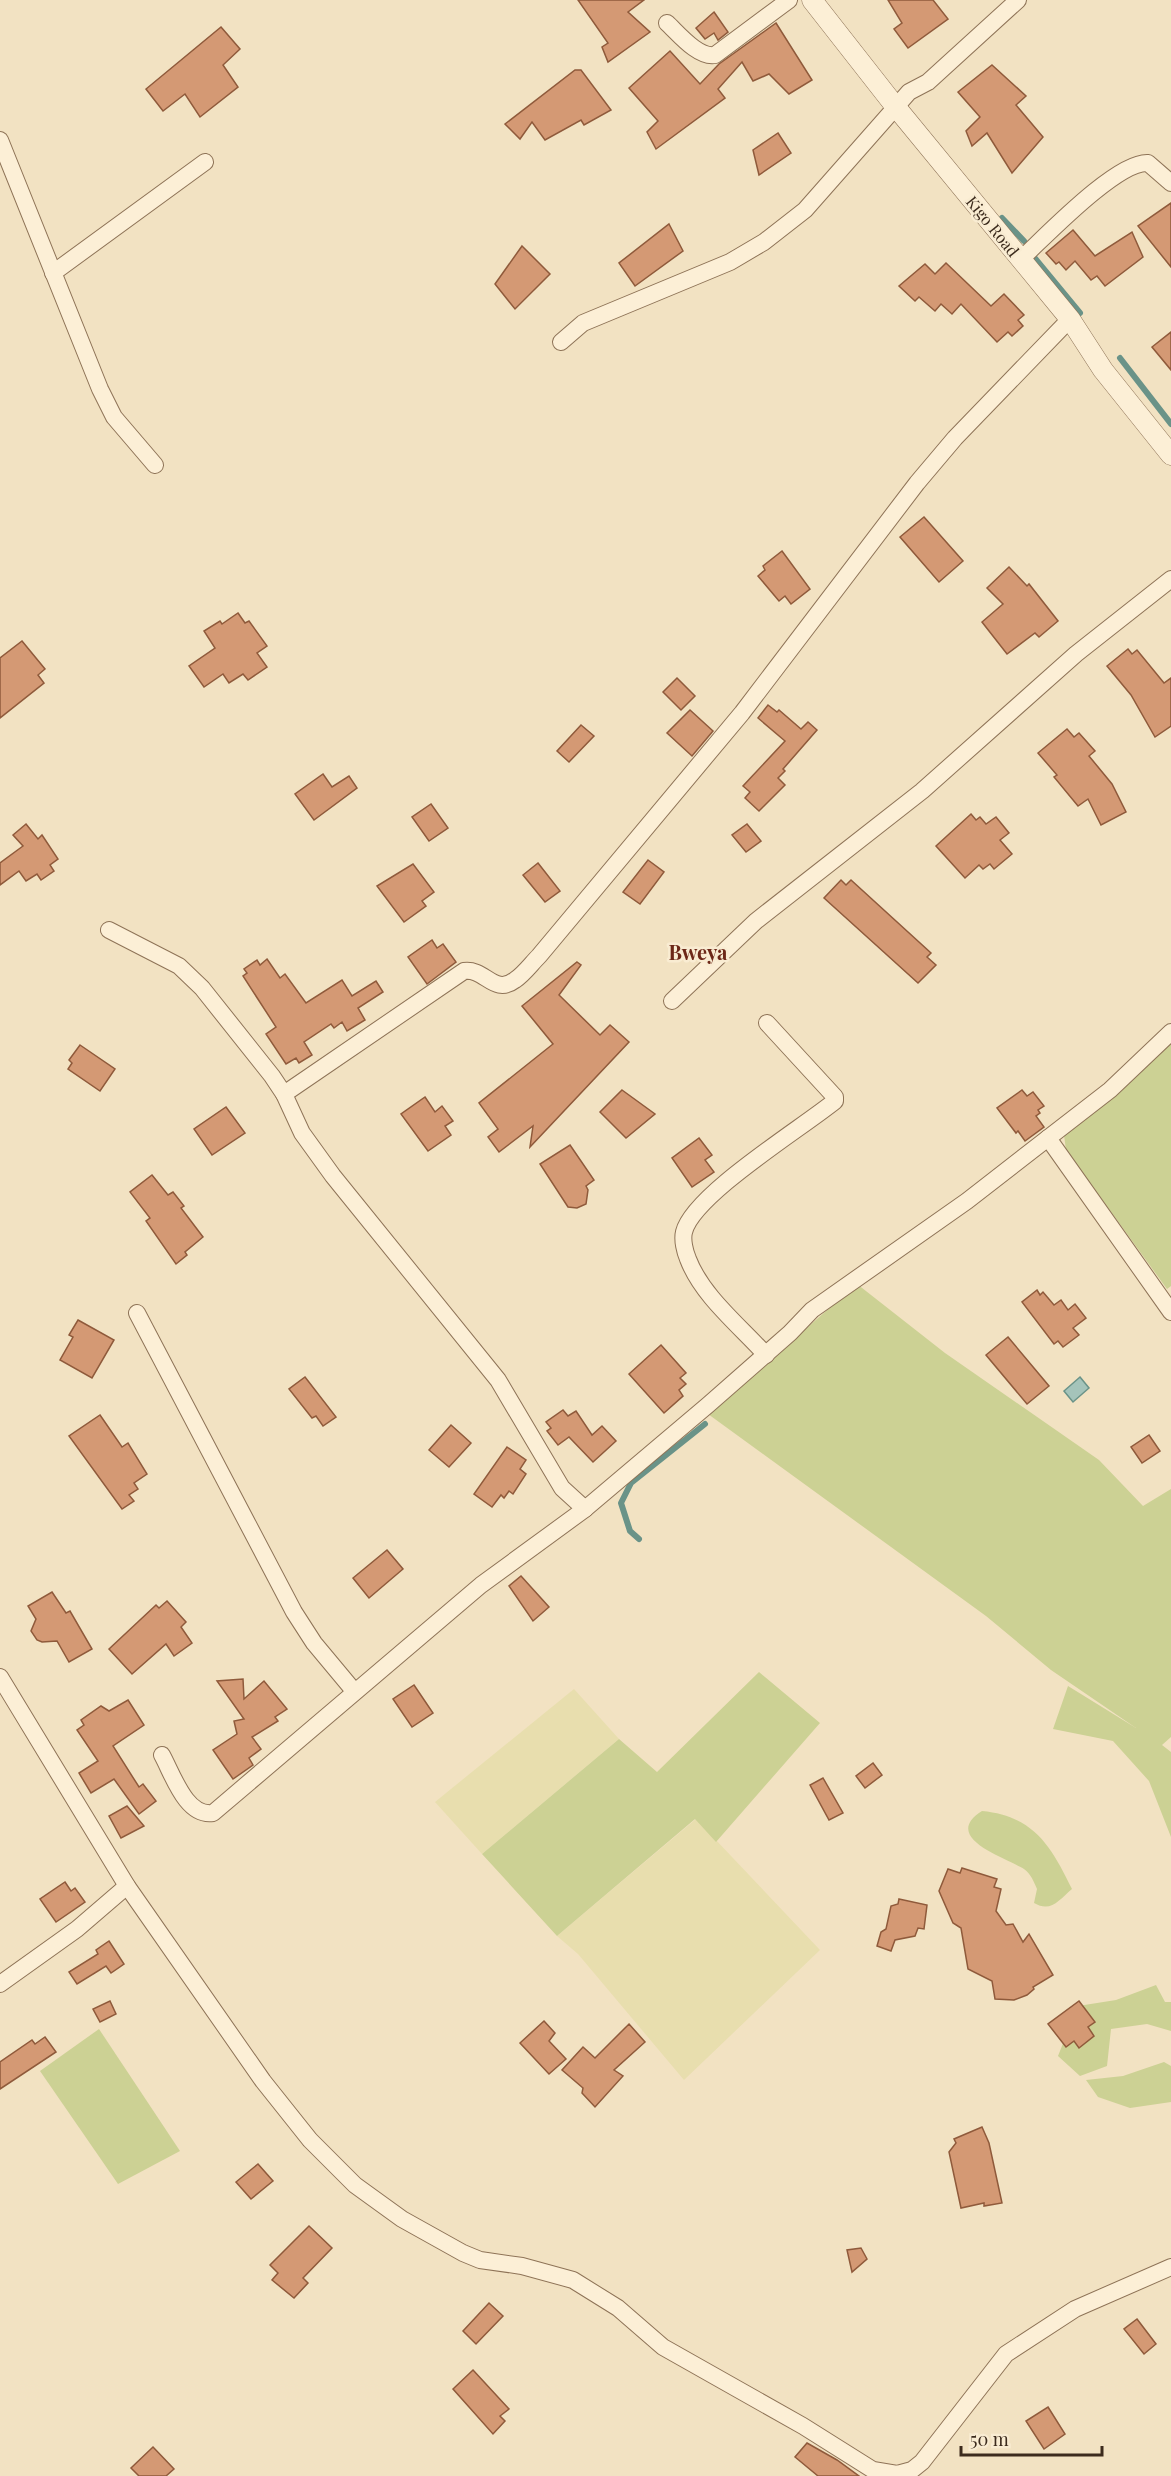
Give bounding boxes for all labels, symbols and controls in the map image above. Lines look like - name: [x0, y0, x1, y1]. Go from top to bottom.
- street label: Kigo Road: [962, 191, 1024, 261]
- district label: Bweya: [669, 938, 728, 965]
- scale bar: [961, 2419, 1102, 2457]
- text: 50 m: [970, 2427, 1009, 2451]

